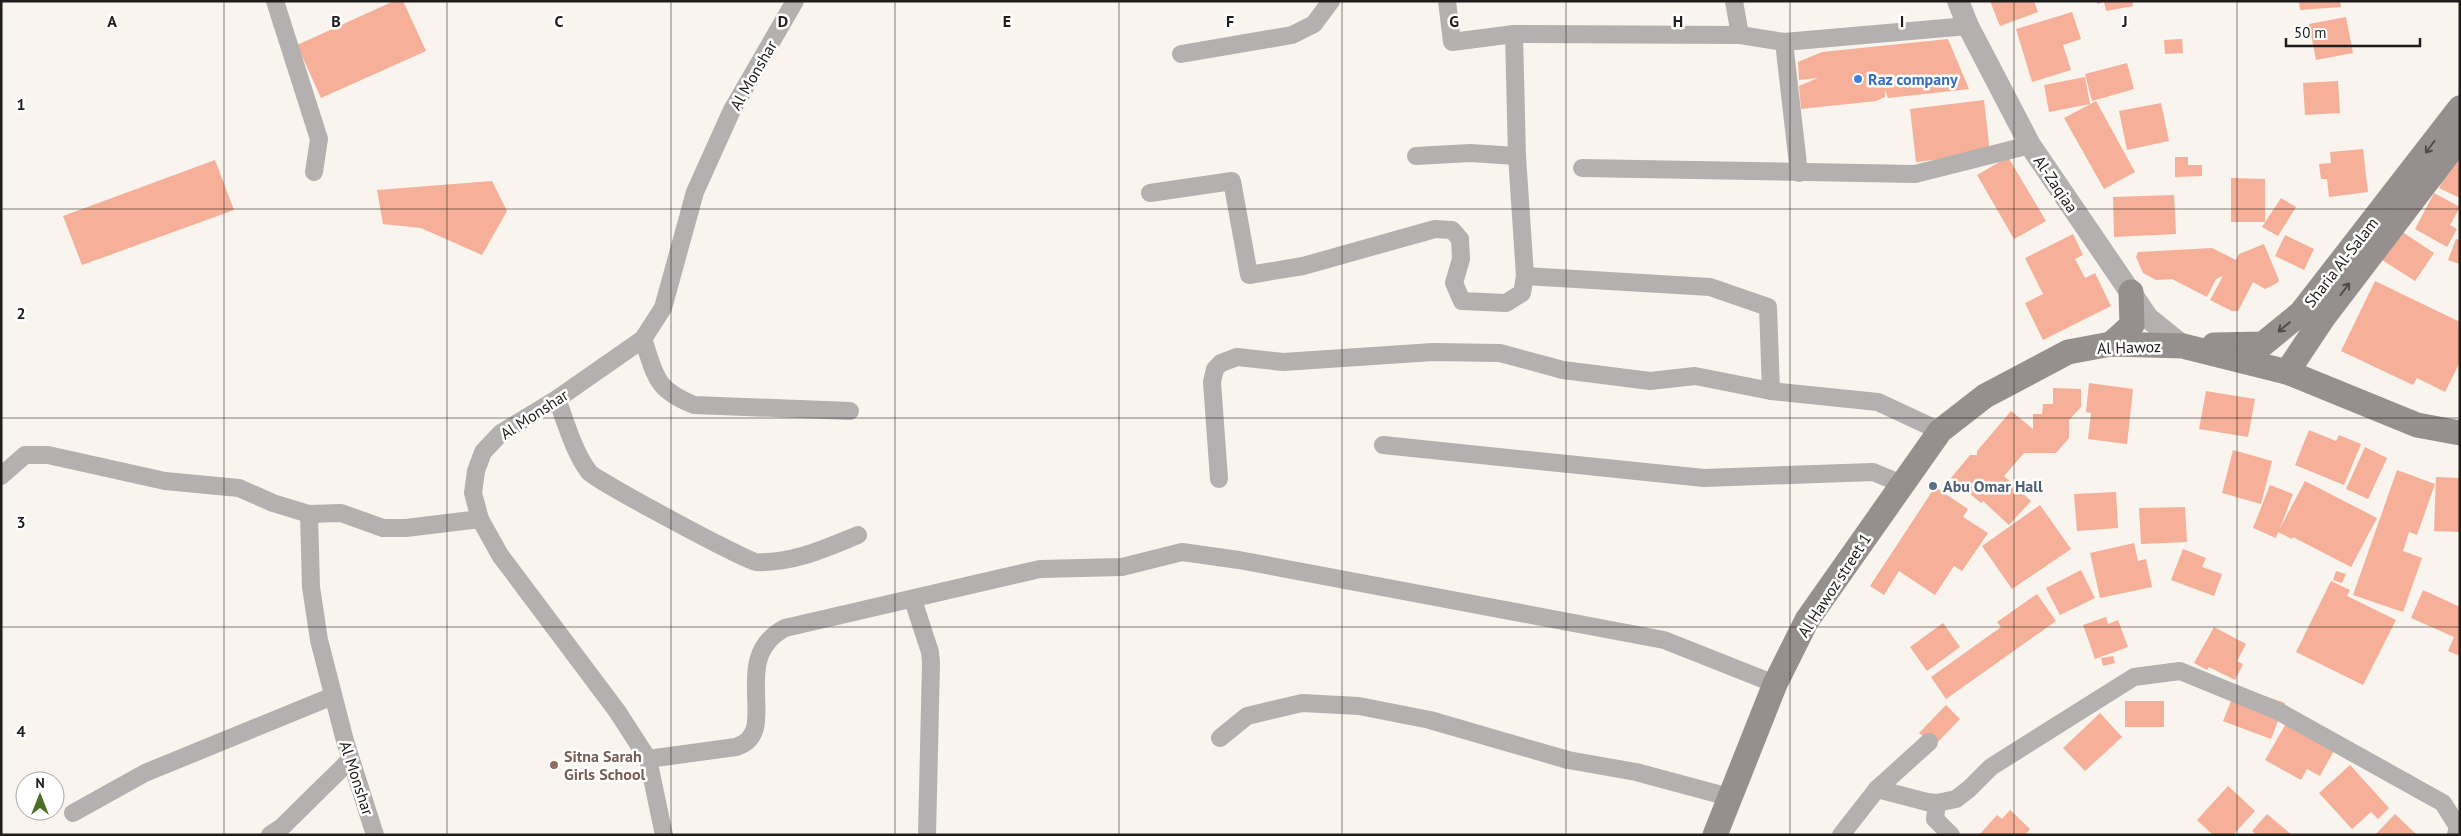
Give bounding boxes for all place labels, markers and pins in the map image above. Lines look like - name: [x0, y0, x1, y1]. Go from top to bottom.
- place label: Raz company: [1868, 69, 1958, 89]
- marker: Raz company: [1852, 73, 1864, 85]
- place label: Abu Omar Hall: [1943, 476, 2043, 496]
- marker: Abu Omar Hall: [1927, 480, 1939, 492]
- place label: Sitna Sarah Girls School: [564, 746, 645, 784]
- marker: Sitna Sarah Girls School: [548, 759, 560, 771]

